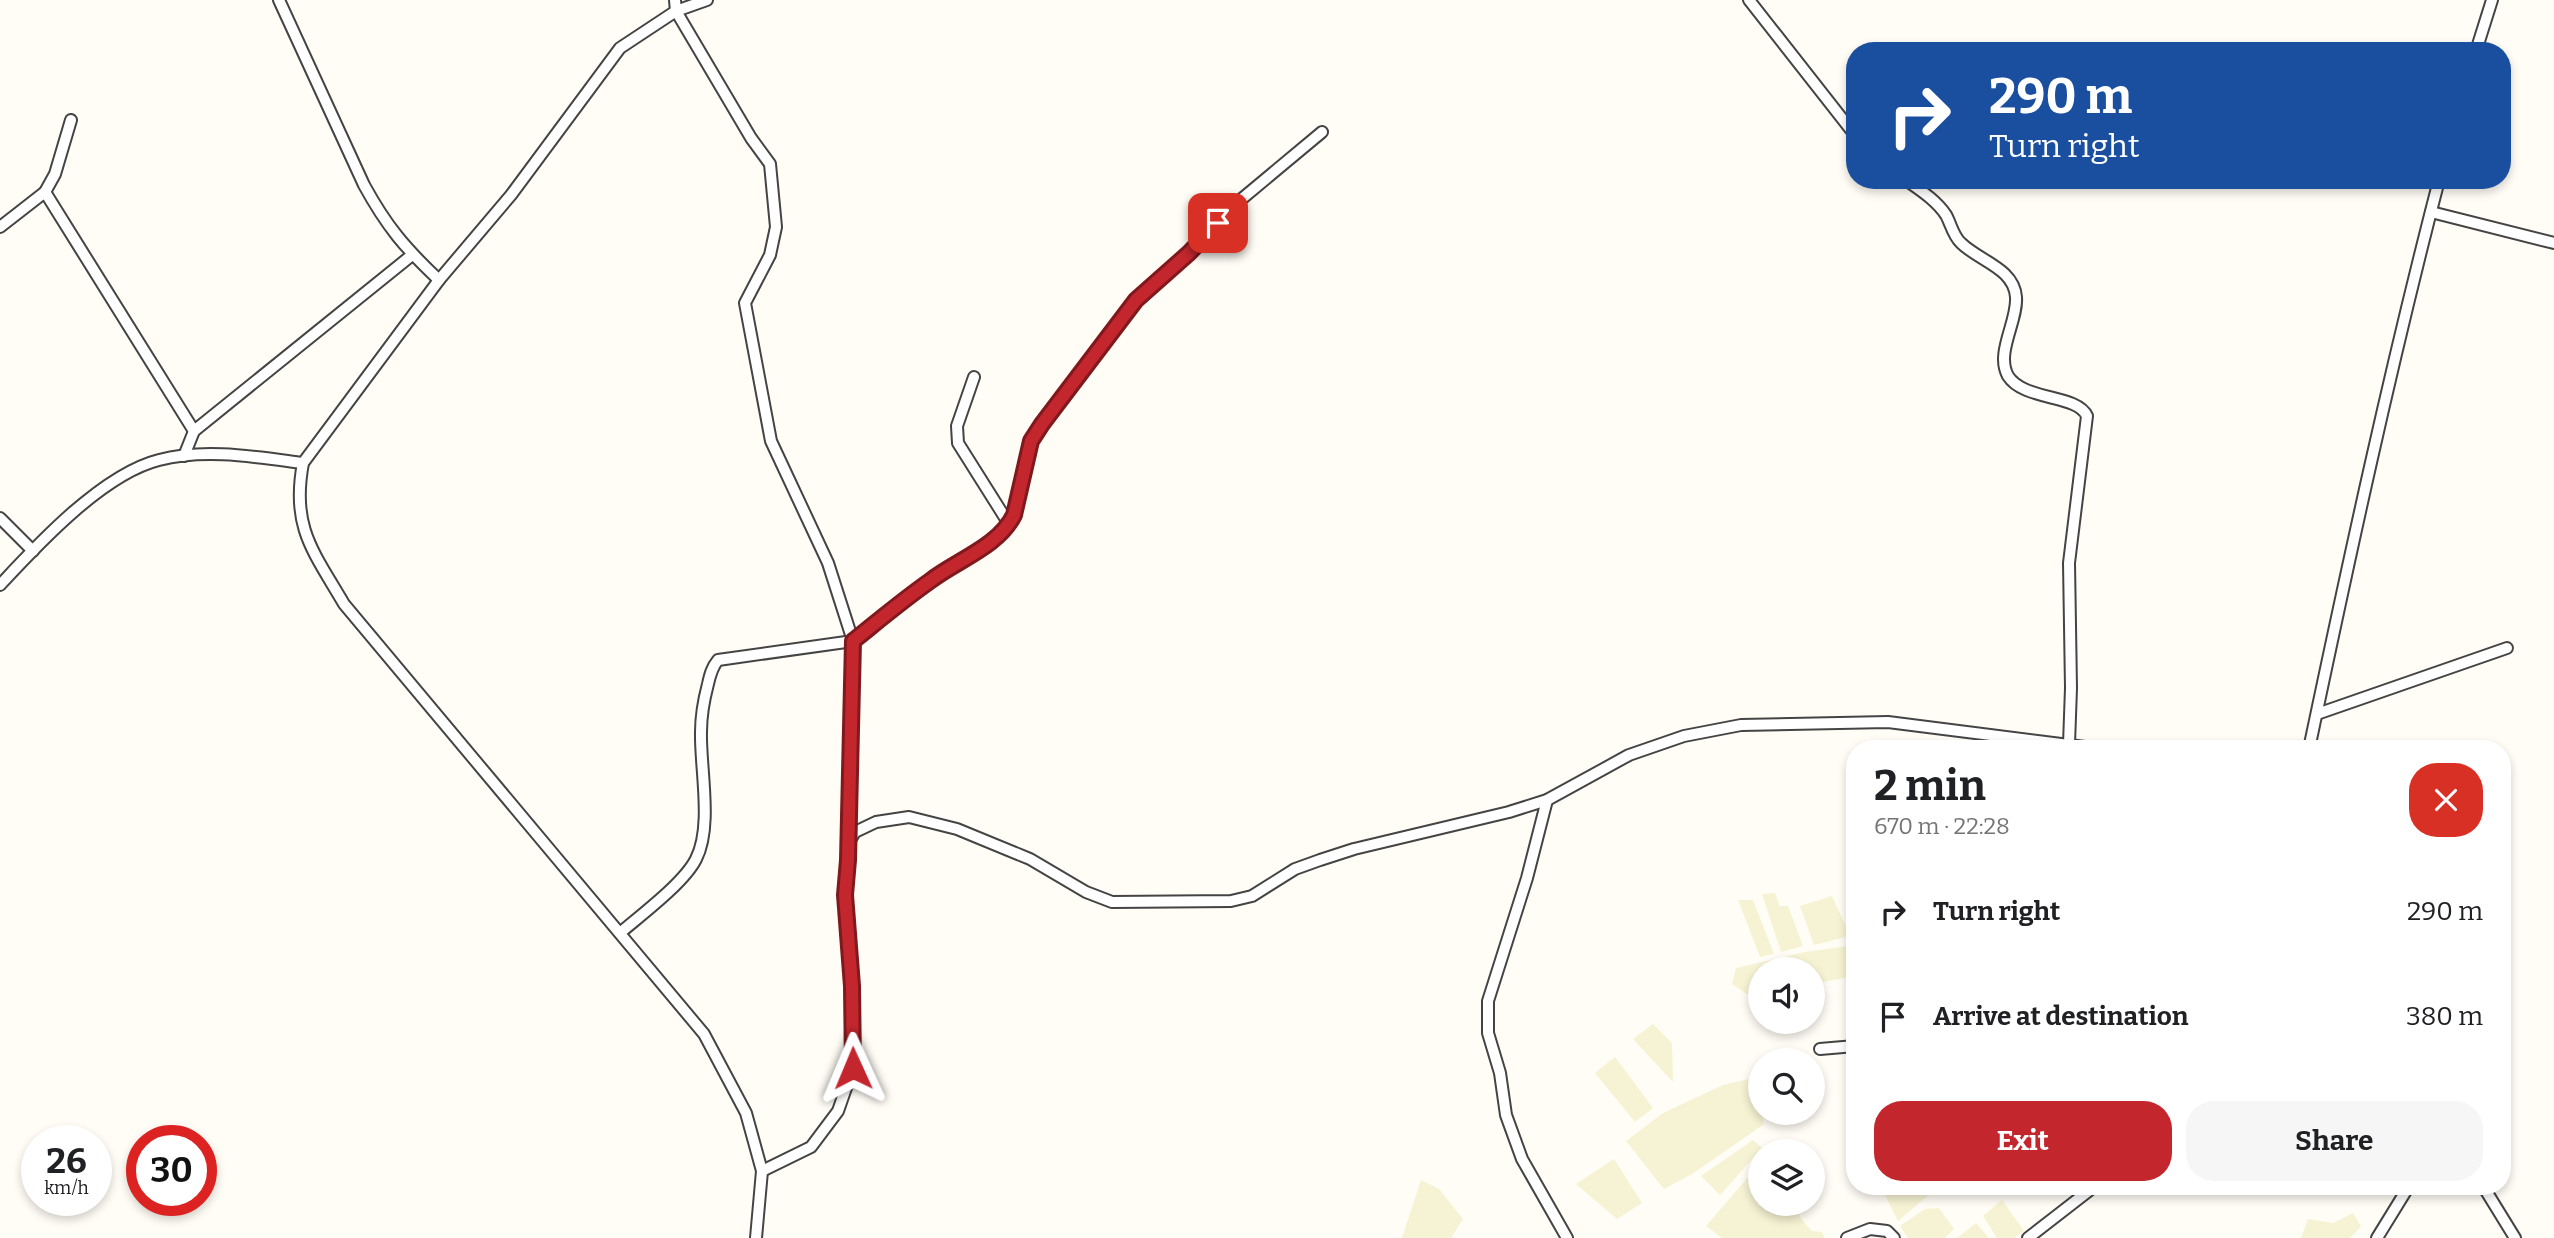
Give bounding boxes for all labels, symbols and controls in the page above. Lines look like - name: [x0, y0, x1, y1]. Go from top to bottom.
- text: 290 m: [1989, 67, 2132, 126]
- icon: right: [1874, 70, 1965, 161]
- text: Turn right: [1989, 127, 2140, 165]
- pin: [1188, 193, 1248, 253]
- icon: arrive: [1199, 204, 1237, 242]
- text: 2 min: [1874, 761, 1986, 811]
- button: close: [2409, 763, 2483, 837]
- text: 670 m · 22:28: [1874, 812, 2010, 840]
- icon: right: [1874, 893, 1912, 931]
- text: Turn right: [1933, 896, 2060, 927]
- text: 290 m: [2407, 896, 2483, 927]
- map controls: [1748, 957, 1825, 1216]
- button: sound: [1748, 957, 1825, 1034]
- icon: arrive: [1874, 998, 1912, 1036]
- text: Arrive at destination: [1933, 1001, 2188, 1032]
- text: 380 m: [2406, 1001, 2483, 1032]
- position arrow: [816, 1031, 890, 1105]
- button: search: [1748, 1048, 1825, 1125]
- button: Exit: [1874, 1101, 2172, 1181]
- button: Share: [2186, 1101, 2483, 1181]
- speed limit sign: 30: [126, 1125, 217, 1216]
- button: layers: [1748, 1139, 1825, 1216]
- text: 26: [46, 1140, 87, 1182]
- text: km/h: [44, 1177, 89, 1199]

